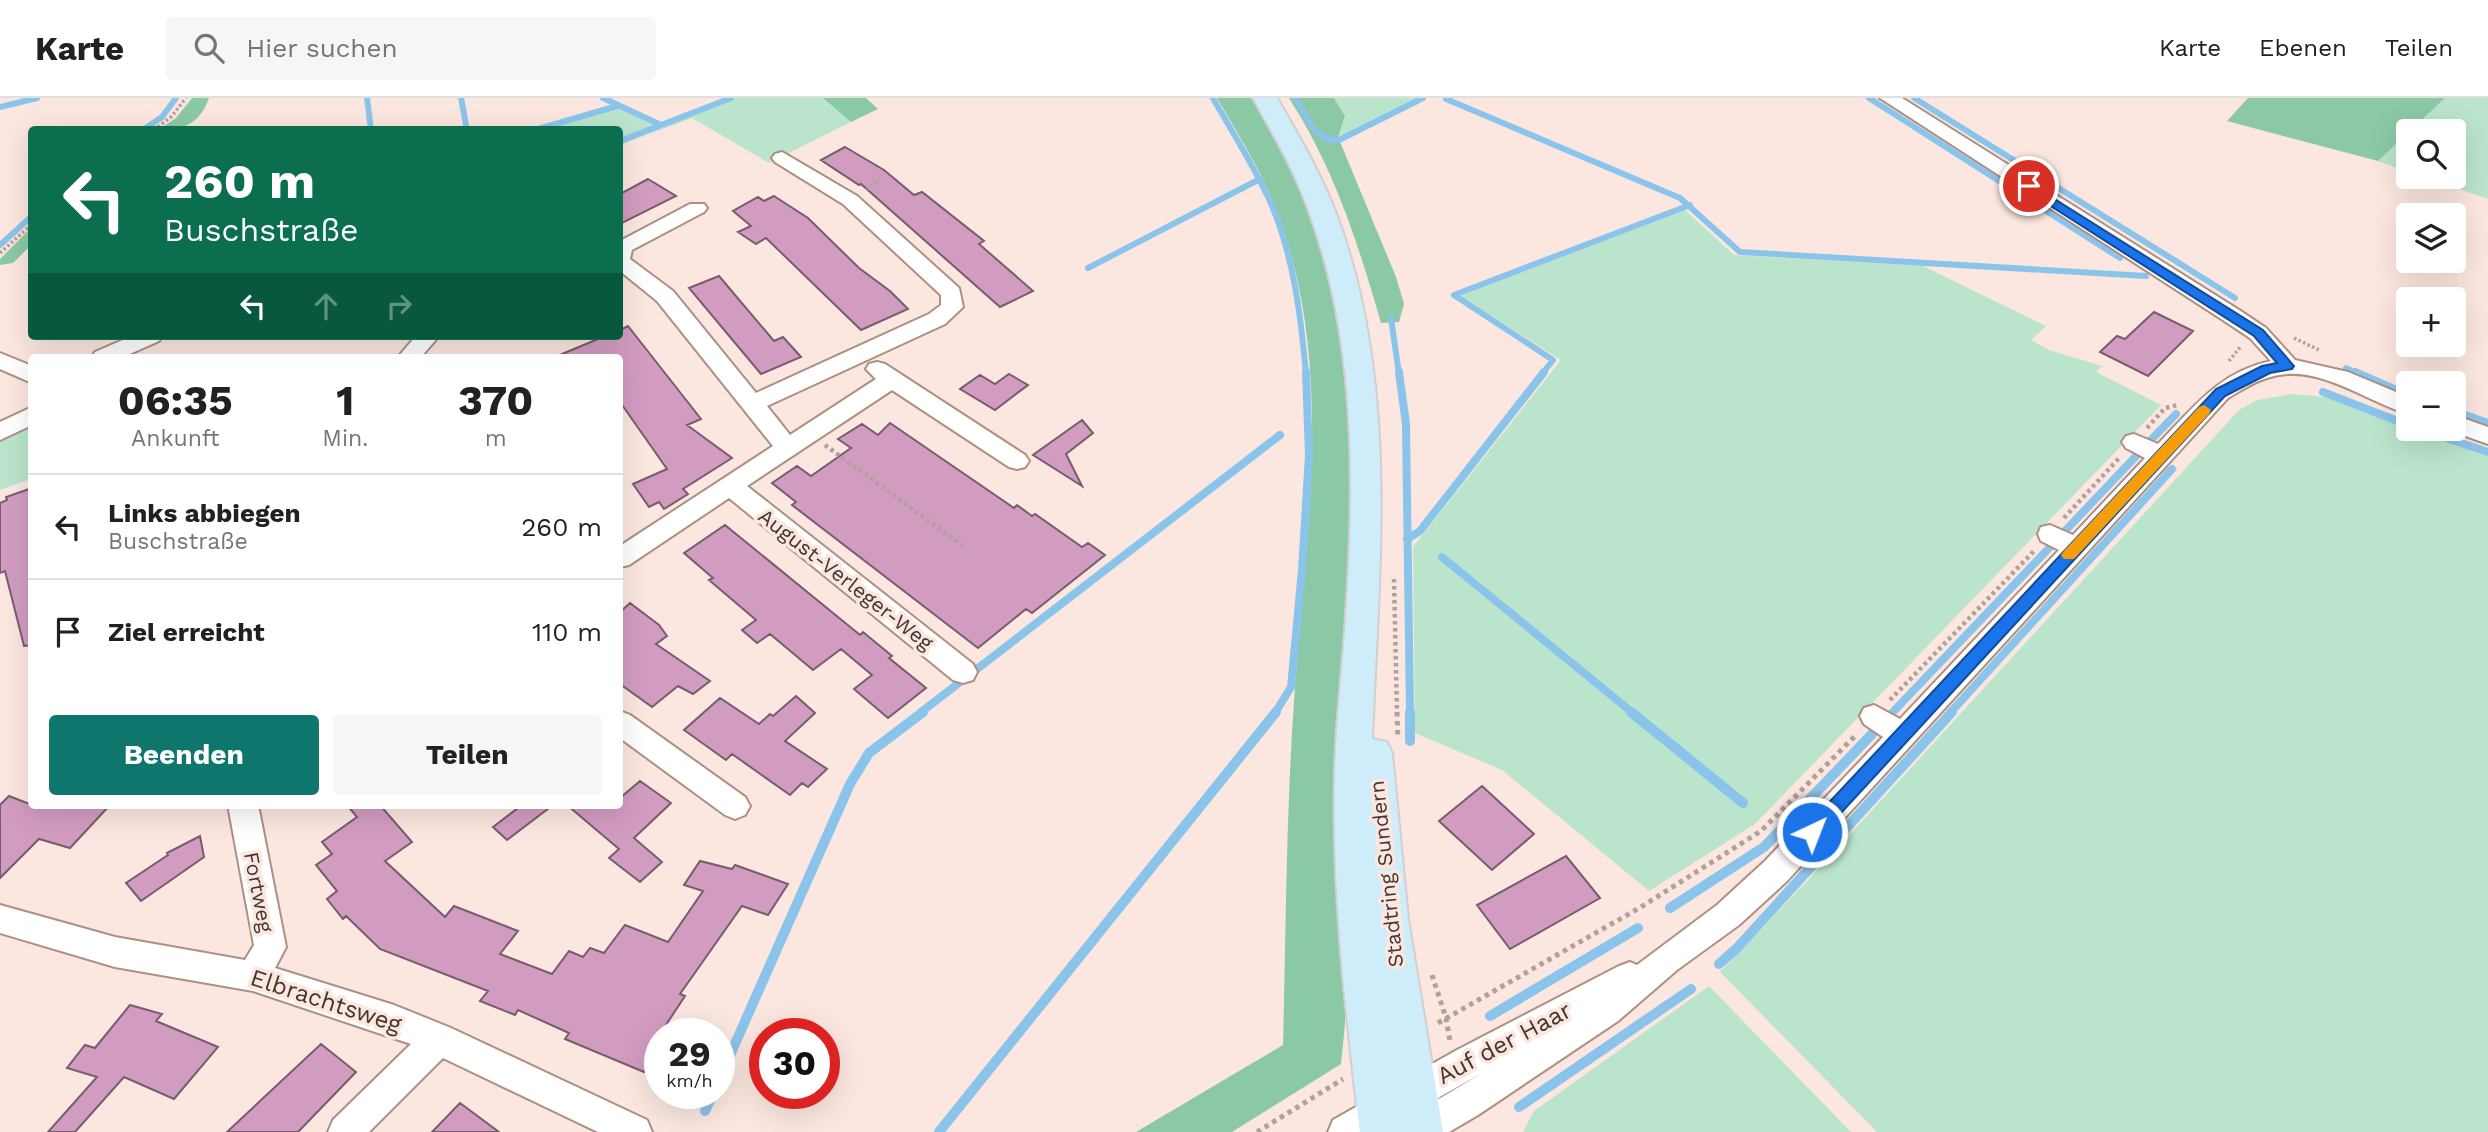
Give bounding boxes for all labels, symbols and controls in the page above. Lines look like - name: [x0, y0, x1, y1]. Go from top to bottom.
- search box: [166, 17, 656, 80]
- text: Karte: [35, 29, 124, 68]
- icon: search: [190, 29, 228, 67]
- text: Hier suchen: [246, 33, 398, 63]
- text: Karte: [2159, 34, 2221, 62]
- text: Ebenen: [2259, 34, 2347, 62]
- text: Teilen: [2385, 34, 2453, 62]
- map controls: [2396, 119, 2466, 441]
- button: search: [2396, 119, 2466, 189]
- text: 260 m: [164, 152, 315, 210]
- icon: left: [49, 154, 140, 245]
- pin: [1999, 156, 2059, 216]
- icon: arrive: [2010, 167, 2048, 205]
- button: layers: [2396, 203, 2466, 273]
- text: Buschstraße: [164, 211, 358, 249]
- icon: left: [234, 287, 272, 325]
- icon: ahead: [307, 287, 345, 325]
- icon: right: [380, 287, 418, 325]
- button: +: [2396, 287, 2466, 357]
- button: −: [2396, 371, 2466, 441]
- text: 06:35: [118, 376, 233, 425]
- text: 1: [336, 376, 354, 425]
- text: 370: [458, 376, 533, 425]
- text: Ankunft: [131, 425, 219, 452]
- text: Min.: [322, 425, 368, 452]
- text: m: [485, 425, 507, 452]
- text: Links abbiegen: [108, 498, 301, 528]
- street label: August-Verleger-Weg: [754, 503, 939, 656]
- icon: left: [49, 508, 87, 546]
- text: 260 m: [521, 512, 602, 542]
- text: Buschstraße: [108, 528, 248, 555]
- icon: arrive: [49, 613, 87, 651]
- text: Ziel erreicht: [108, 617, 265, 647]
- text: 110 m: [532, 617, 602, 647]
- button: Beenden: [49, 715, 319, 795]
- button: Teilen: [333, 715, 602, 795]
- street label: Stadtring Sundern: [1364, 779, 1408, 969]
- position arrow: [1775, 795, 1849, 869]
- street label: Fortweg: [239, 850, 279, 935]
- street label: Elbrachtsweg: [247, 963, 405, 1039]
- street label: Auf der Haar: [1432, 996, 1576, 1090]
- speed limit sign: 30: [749, 1018, 840, 1109]
- text: 29: [668, 1033, 711, 1075]
- text: km/h: [666, 1070, 713, 1091]

